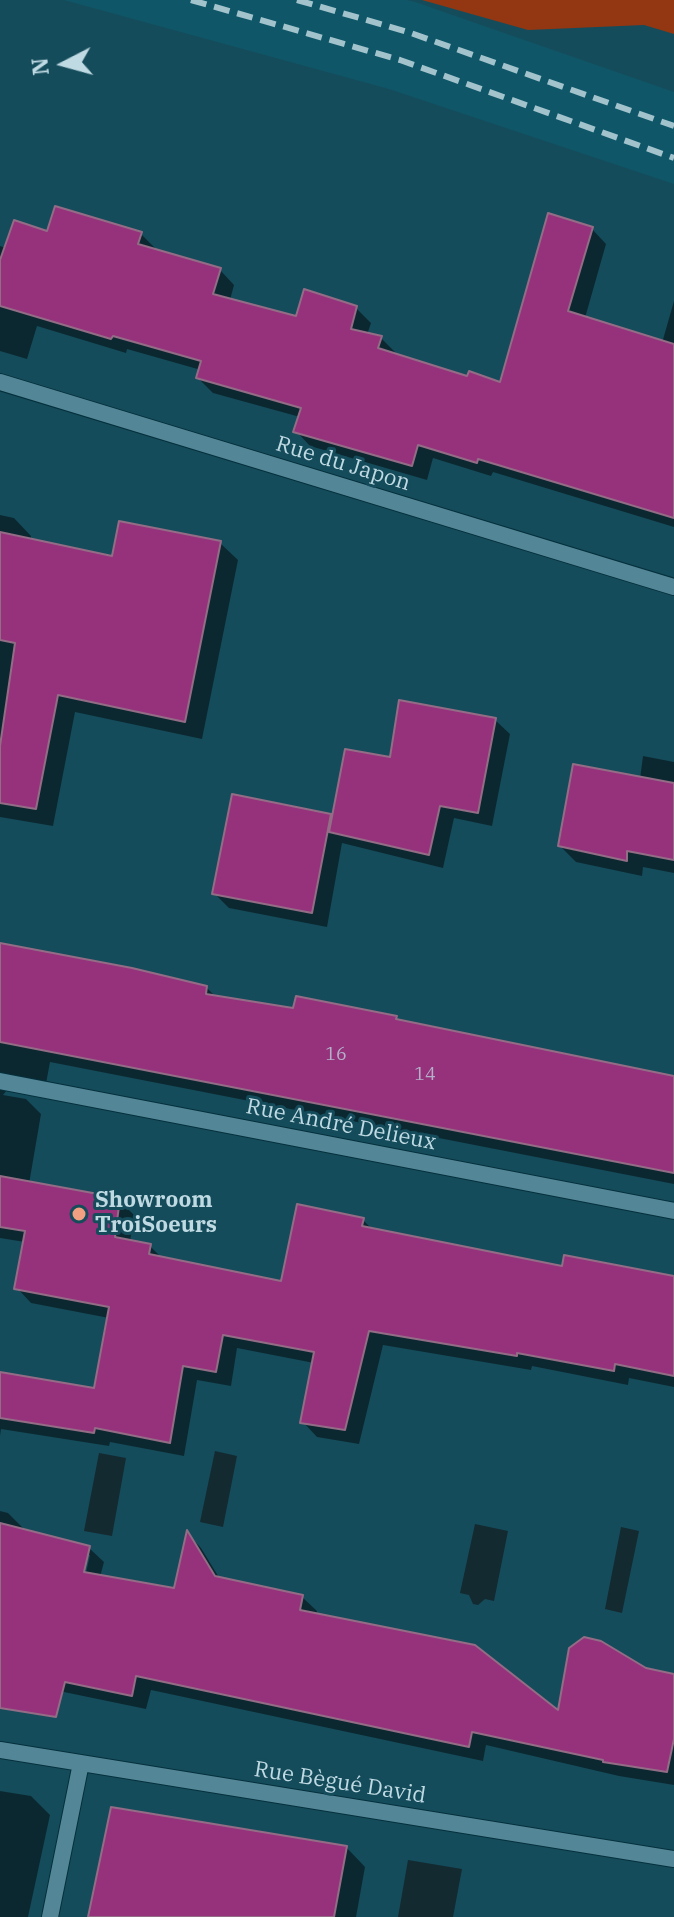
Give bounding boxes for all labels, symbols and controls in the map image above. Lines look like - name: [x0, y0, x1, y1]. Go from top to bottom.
- north arrow: [24, 24, 104, 104]
- text: N: [24, 56, 55, 77]
- street label: Rue du Japon: [272, 431, 414, 497]
- house number: 16: [325, 1044, 347, 1066]
- house number: 14: [414, 1064, 436, 1086]
- street label: Rue André Delieux: [244, 1094, 438, 1156]
- place label: Showroom TroiSoeurs: [95, 1188, 217, 1240]
- marker: Showroom TroiSoeurs: [70, 1205, 88, 1223]
- street label: Rue Bègué David: [252, 1756, 428, 1810]

